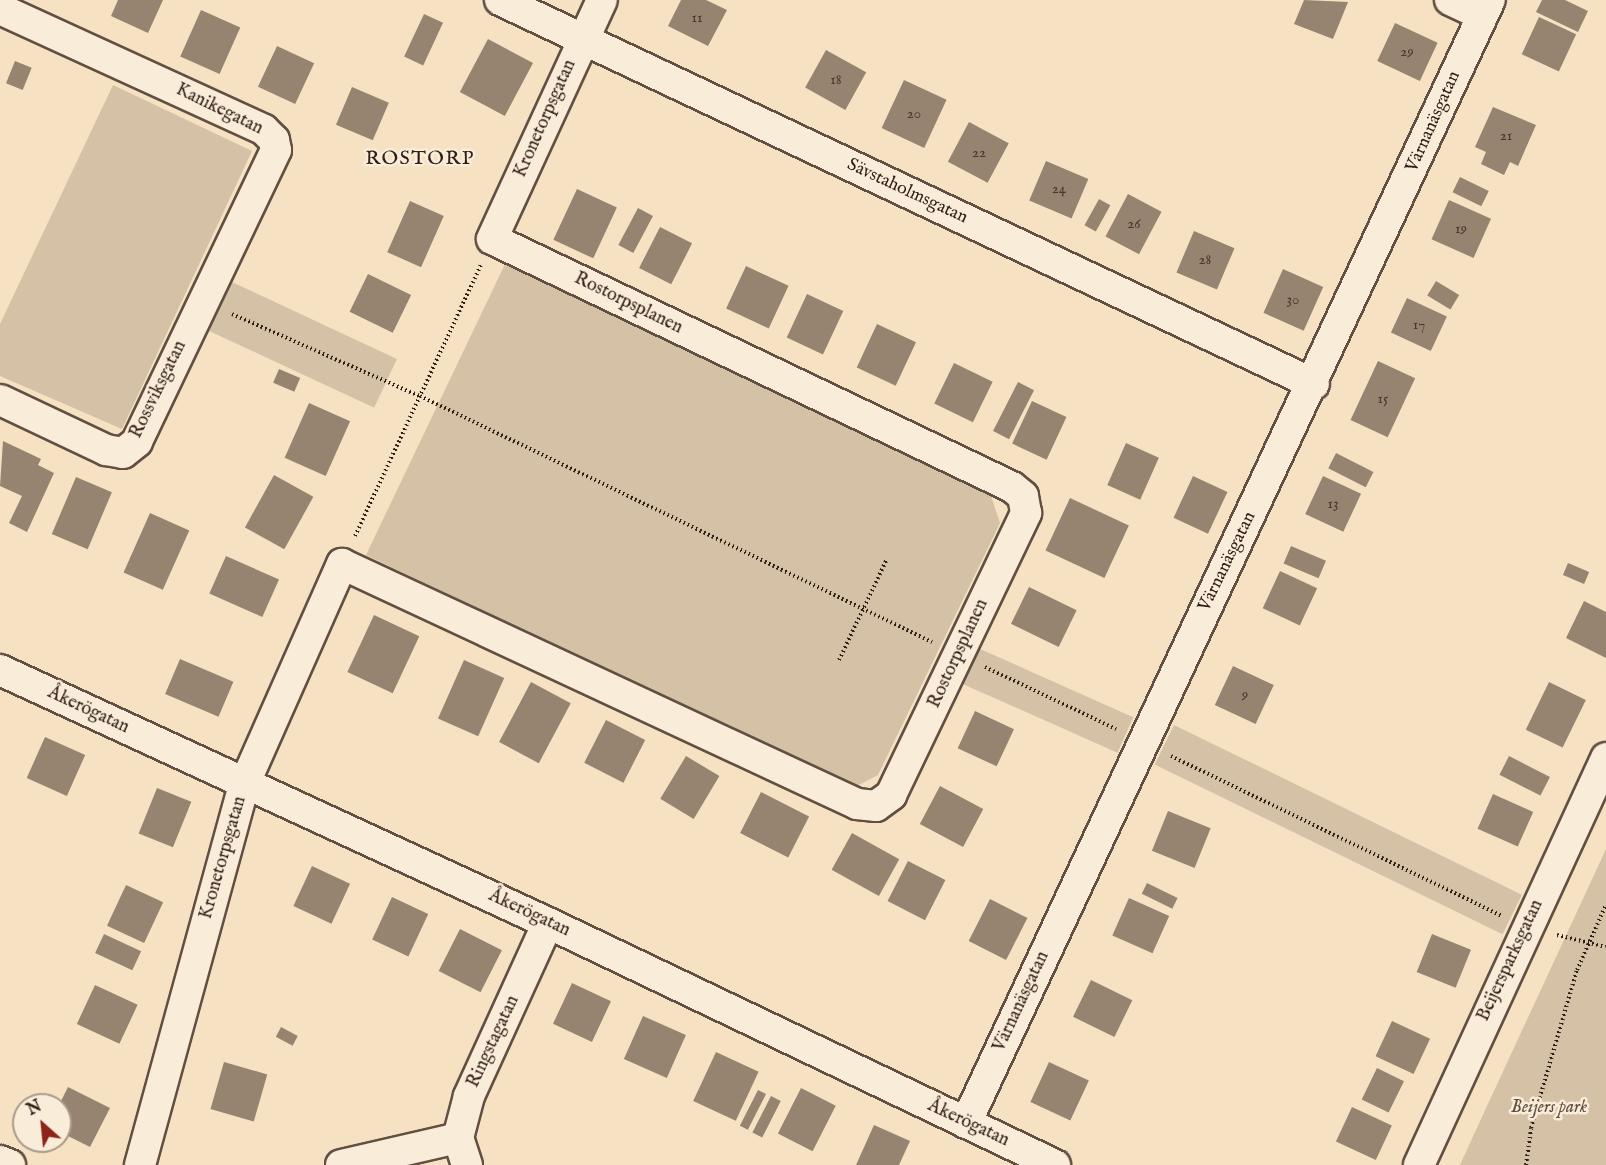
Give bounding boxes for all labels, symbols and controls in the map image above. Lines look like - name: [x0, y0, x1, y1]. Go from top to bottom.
- house number: 11: [691, 9, 703, 27]
- house number: 29: [1400, 43, 1414, 61]
- street label: Kronetorpsgatan: [510, 57, 582, 181]
- street label: Värnanäsgatan: [1402, 68, 1466, 176]
- house number: 18: [830, 71, 842, 89]
- street label: Kanikegatan: [172, 80, 266, 140]
- house number: 20: [907, 105, 921, 123]
- house number: 21: [1500, 127, 1512, 145]
- house number: 22: [972, 144, 986, 162]
- district label: ROSTORP: [365, 146, 475, 170]
- street label: Sävstaholmsgatan: [843, 155, 971, 229]
- house number: 24: [1052, 180, 1066, 198]
- house number: 26: [1127, 215, 1141, 233]
- house number: 19: [1455, 220, 1467, 238]
- house number: 28: [1199, 251, 1211, 269]
- street label: Rostorpsplanen: [570, 268, 686, 340]
- house number: 30: [1287, 291, 1299, 309]
- house number: 17: [1413, 316, 1425, 334]
- street label: Rossviksgatan: [126, 338, 192, 442]
- house number: 15: [1377, 390, 1389, 408]
- house number: 13: [1327, 495, 1339, 513]
- street label: Värnanäsgatan: [1195, 509, 1261, 615]
- street label: Rostorpsplanen: [924, 596, 994, 712]
- street label: Åkerögatan: [44, 683, 132, 739]
- house number: 9: [1242, 686, 1248, 704]
- street label: Kronetorpsgatan: [196, 794, 252, 922]
- street label: Åkerögatan: [485, 886, 573, 942]
- street label: Beijersparksgatan: [1473, 897, 1549, 1025]
- street label: Värnanäsgatan: [989, 948, 1055, 1056]
- street label: Ringstagatan: [463, 993, 525, 1091]
- north arrow: [12, 1093, 72, 1153]
- street label: Åkerögatan: [924, 1096, 1012, 1152]
- text: N: [24, 1097, 45, 1121]
- park label: Beijers park: [1511, 1097, 1587, 1119]

